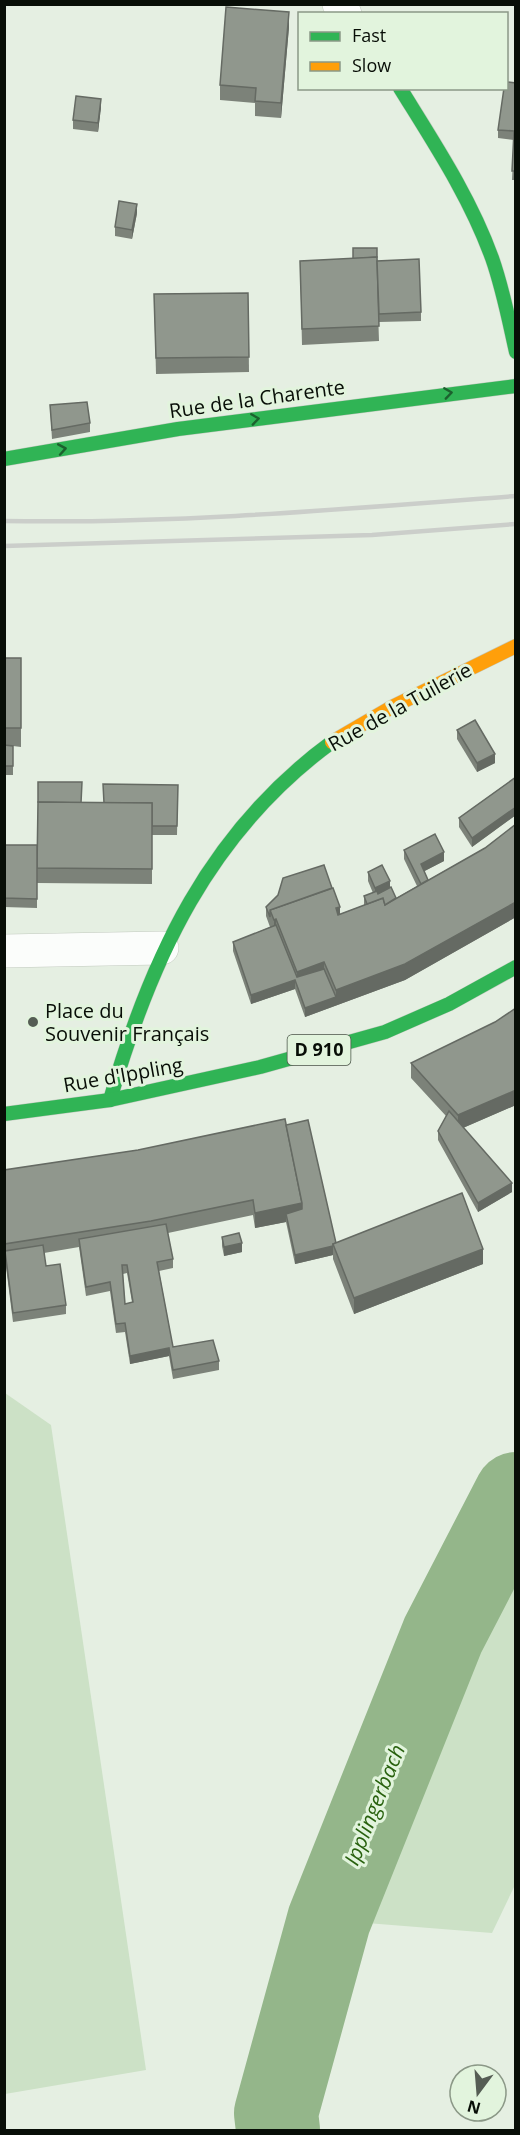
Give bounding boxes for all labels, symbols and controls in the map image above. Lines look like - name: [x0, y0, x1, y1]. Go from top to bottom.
- legend: [298, 12, 508, 90]
- text: Fast: [352, 23, 386, 47]
- text: Slow: [352, 53, 391, 77]
- street label: Rue de la Charente: [167, 373, 346, 424]
- one-way arrow: [443, 388, 453, 400]
- one-way arrow: [250, 413, 259, 425]
- one-way arrow: [57, 443, 67, 456]
- street label: Rue de la Tuilerie: [323, 656, 476, 757]
- place label: Place du Souvenir Français: [45, 997, 209, 1047]
- marker: Place du Souvenir Français: [26, 1015, 40, 1029]
- road number: D 910: [288, 1035, 350, 1065]
- street label: Rue d'Ippling: [61, 1051, 185, 1098]
- water label: Ipplingerbach: [337, 1740, 411, 1869]
- north arrow: [448, 2063, 508, 2123]
- text: N: [465, 2095, 483, 2120]

